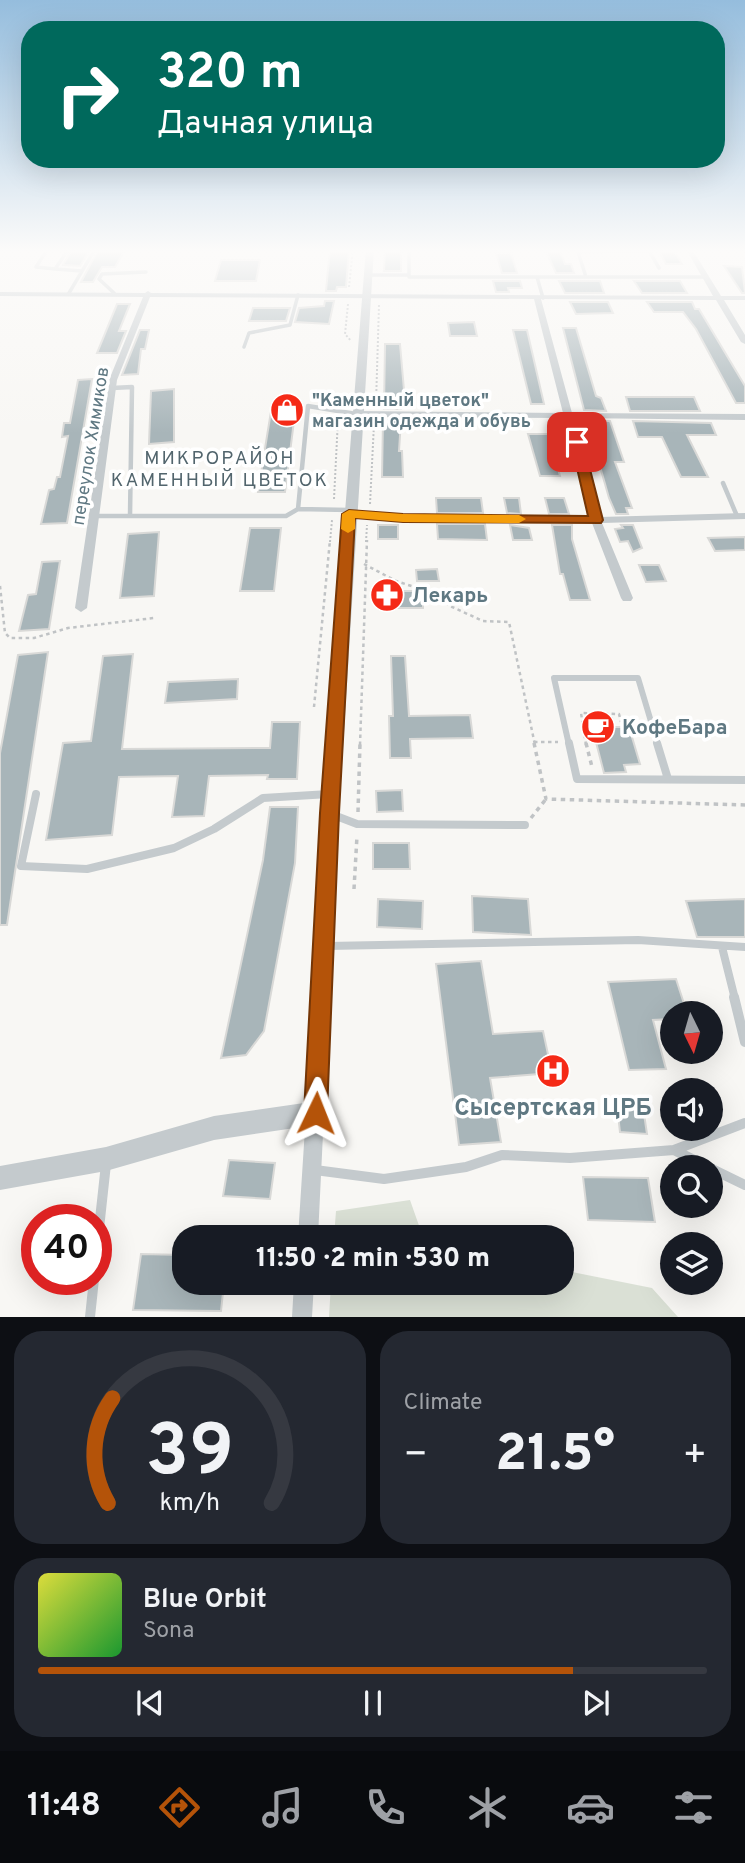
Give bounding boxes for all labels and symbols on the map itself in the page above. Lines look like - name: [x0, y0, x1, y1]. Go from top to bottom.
- street label: переулок Химиков: [68, 365, 115, 527]
- place label: "Каменный цветок" магазин одежда и обувь: [312, 390, 531, 434]
- shop icon: "Каменный цветок" магазин одежда и обувь: [268, 391, 306, 429]
- pin: [547, 412, 607, 472]
- district label: МИКРОРАЙОН КАМЕННЫЙ ЦВЕТОК: [111, 446, 329, 493]
- pharmacy icon: Лекарь: [368, 576, 406, 614]
- place label: Лекарь: [412, 583, 488, 610]
- cafe icon: КофеБара: [579, 708, 617, 746]
- place label: КофеБара: [622, 715, 727, 742]
- north arrow: [660, 1001, 723, 1064]
- hospital icon: Сысертская ЦРБ: [534, 1052, 572, 1090]
- position arrow: [279, 1076, 353, 1150]
- place label: Сысертская ЦРБ: [454, 1094, 652, 1124]
- speed limit sign: 40: [21, 1204, 112, 1295]

